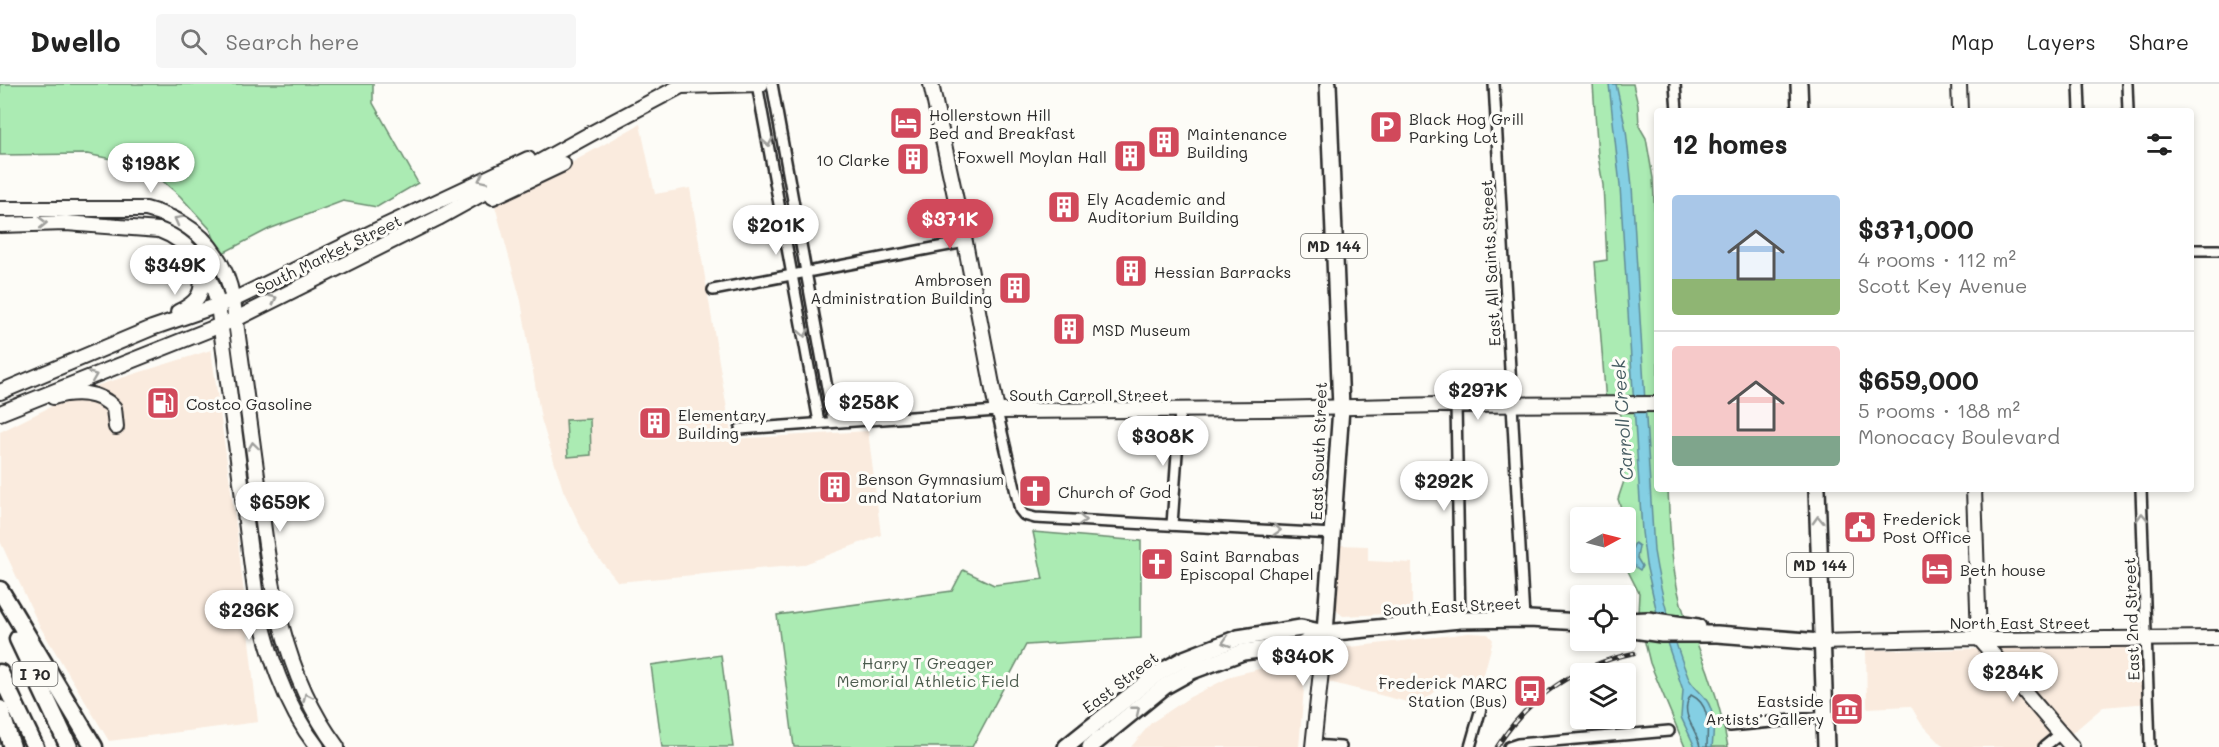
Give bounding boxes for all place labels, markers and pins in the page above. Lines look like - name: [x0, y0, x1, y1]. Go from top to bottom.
- place label: Hollerstown Hill Bed and Breakfast: [929, 104, 1076, 143]
- hotel icon: Hollerstown Hill Bed and Breakfast: [888, 105, 924, 141]
- place label: Black Hog Grill Parking Lot: [1409, 108, 1524, 147]
- parking icon: Black Hog Grill Parking Lot: [1368, 109, 1404, 145]
- place label: Maintenance Building: [1187, 123, 1287, 162]
- building icon: Maintenance Building: [1146, 124, 1182, 160]
- building icon: Foxwell Moylan Hall: [1112, 138, 1148, 174]
- building icon: 10 Clarke: [895, 141, 931, 177]
- pin: $198K: [109, 143, 193, 194]
- place label: Foxwell Moylan Hall: [957, 146, 1107, 167]
- place label: 10 Clarke: [816, 149, 890, 170]
- place label: Ely Academic and Auditorium Building: [1087, 188, 1239, 227]
- building icon: Ely Academic and Auditorium Building: [1046, 189, 1082, 225]
- pin: $371K: [908, 199, 992, 250]
- pin: $201K: [734, 205, 818, 256]
- pin: $349K: [133, 245, 217, 296]
- building icon: Hessian Barracks: [1113, 253, 1149, 289]
- place label: Hessian Barracks: [1154, 261, 1291, 282]
- place label: Ambrosen Administration Building: [810, 269, 992, 308]
- building icon: Ambrosen Administration Building: [997, 270, 1033, 306]
- building icon: MSD Museum: [1051, 311, 1087, 347]
- place label: MSD Museum: [1092, 319, 1191, 340]
- pin: $297K: [1436, 370, 1520, 421]
- pin: $258K: [827, 382, 911, 433]
- fuel station icon: Costco Gasoline: [145, 385, 181, 421]
- place label: Costco Gasoline: [186, 393, 313, 414]
- place label: Elementary Building: [678, 404, 766, 443]
- building icon: Elementary Building: [637, 405, 673, 441]
- pin: $308K: [1121, 416, 1205, 467]
- pin: $292K: [1402, 461, 1486, 512]
- place label: Benson Gymnasium and Natatorium: [858, 468, 1004, 507]
- building icon: Benson Gymnasium and Natatorium: [817, 469, 853, 505]
- church icon: Church of God: [1017, 473, 1053, 509]
- place label: Church of God: [1058, 481, 1171, 502]
- pin: $659K: [238, 482, 322, 533]
- place label: Frederick Post Office: [1883, 508, 1972, 547]
- public building icon: Frederick Post Office: [1842, 509, 1878, 545]
- place label: Saint Barnabas Episcopal Chapel: [1180, 545, 1314, 584]
- church icon: Saint Barnabas Episcopal Chapel: [1139, 546, 1175, 582]
- hotel icon: Beth house: [1919, 551, 1955, 587]
- place label: Beth house: [1960, 559, 2046, 580]
- pin: $236K: [207, 590, 291, 641]
- pin: $340K: [1261, 636, 1345, 687]
- pin: $284K: [1971, 652, 2055, 703]
- place label: Frederick MARC Station (Bus): [1379, 672, 1507, 711]
- bus stop icon: Frederick MARC Station (Bus): [1512, 673, 1548, 709]
- place label: Eastside Artists' Gallery: [1706, 690, 1824, 729]
- museum icon: Eastside Artists' Gallery: [1829, 691, 1865, 727]

